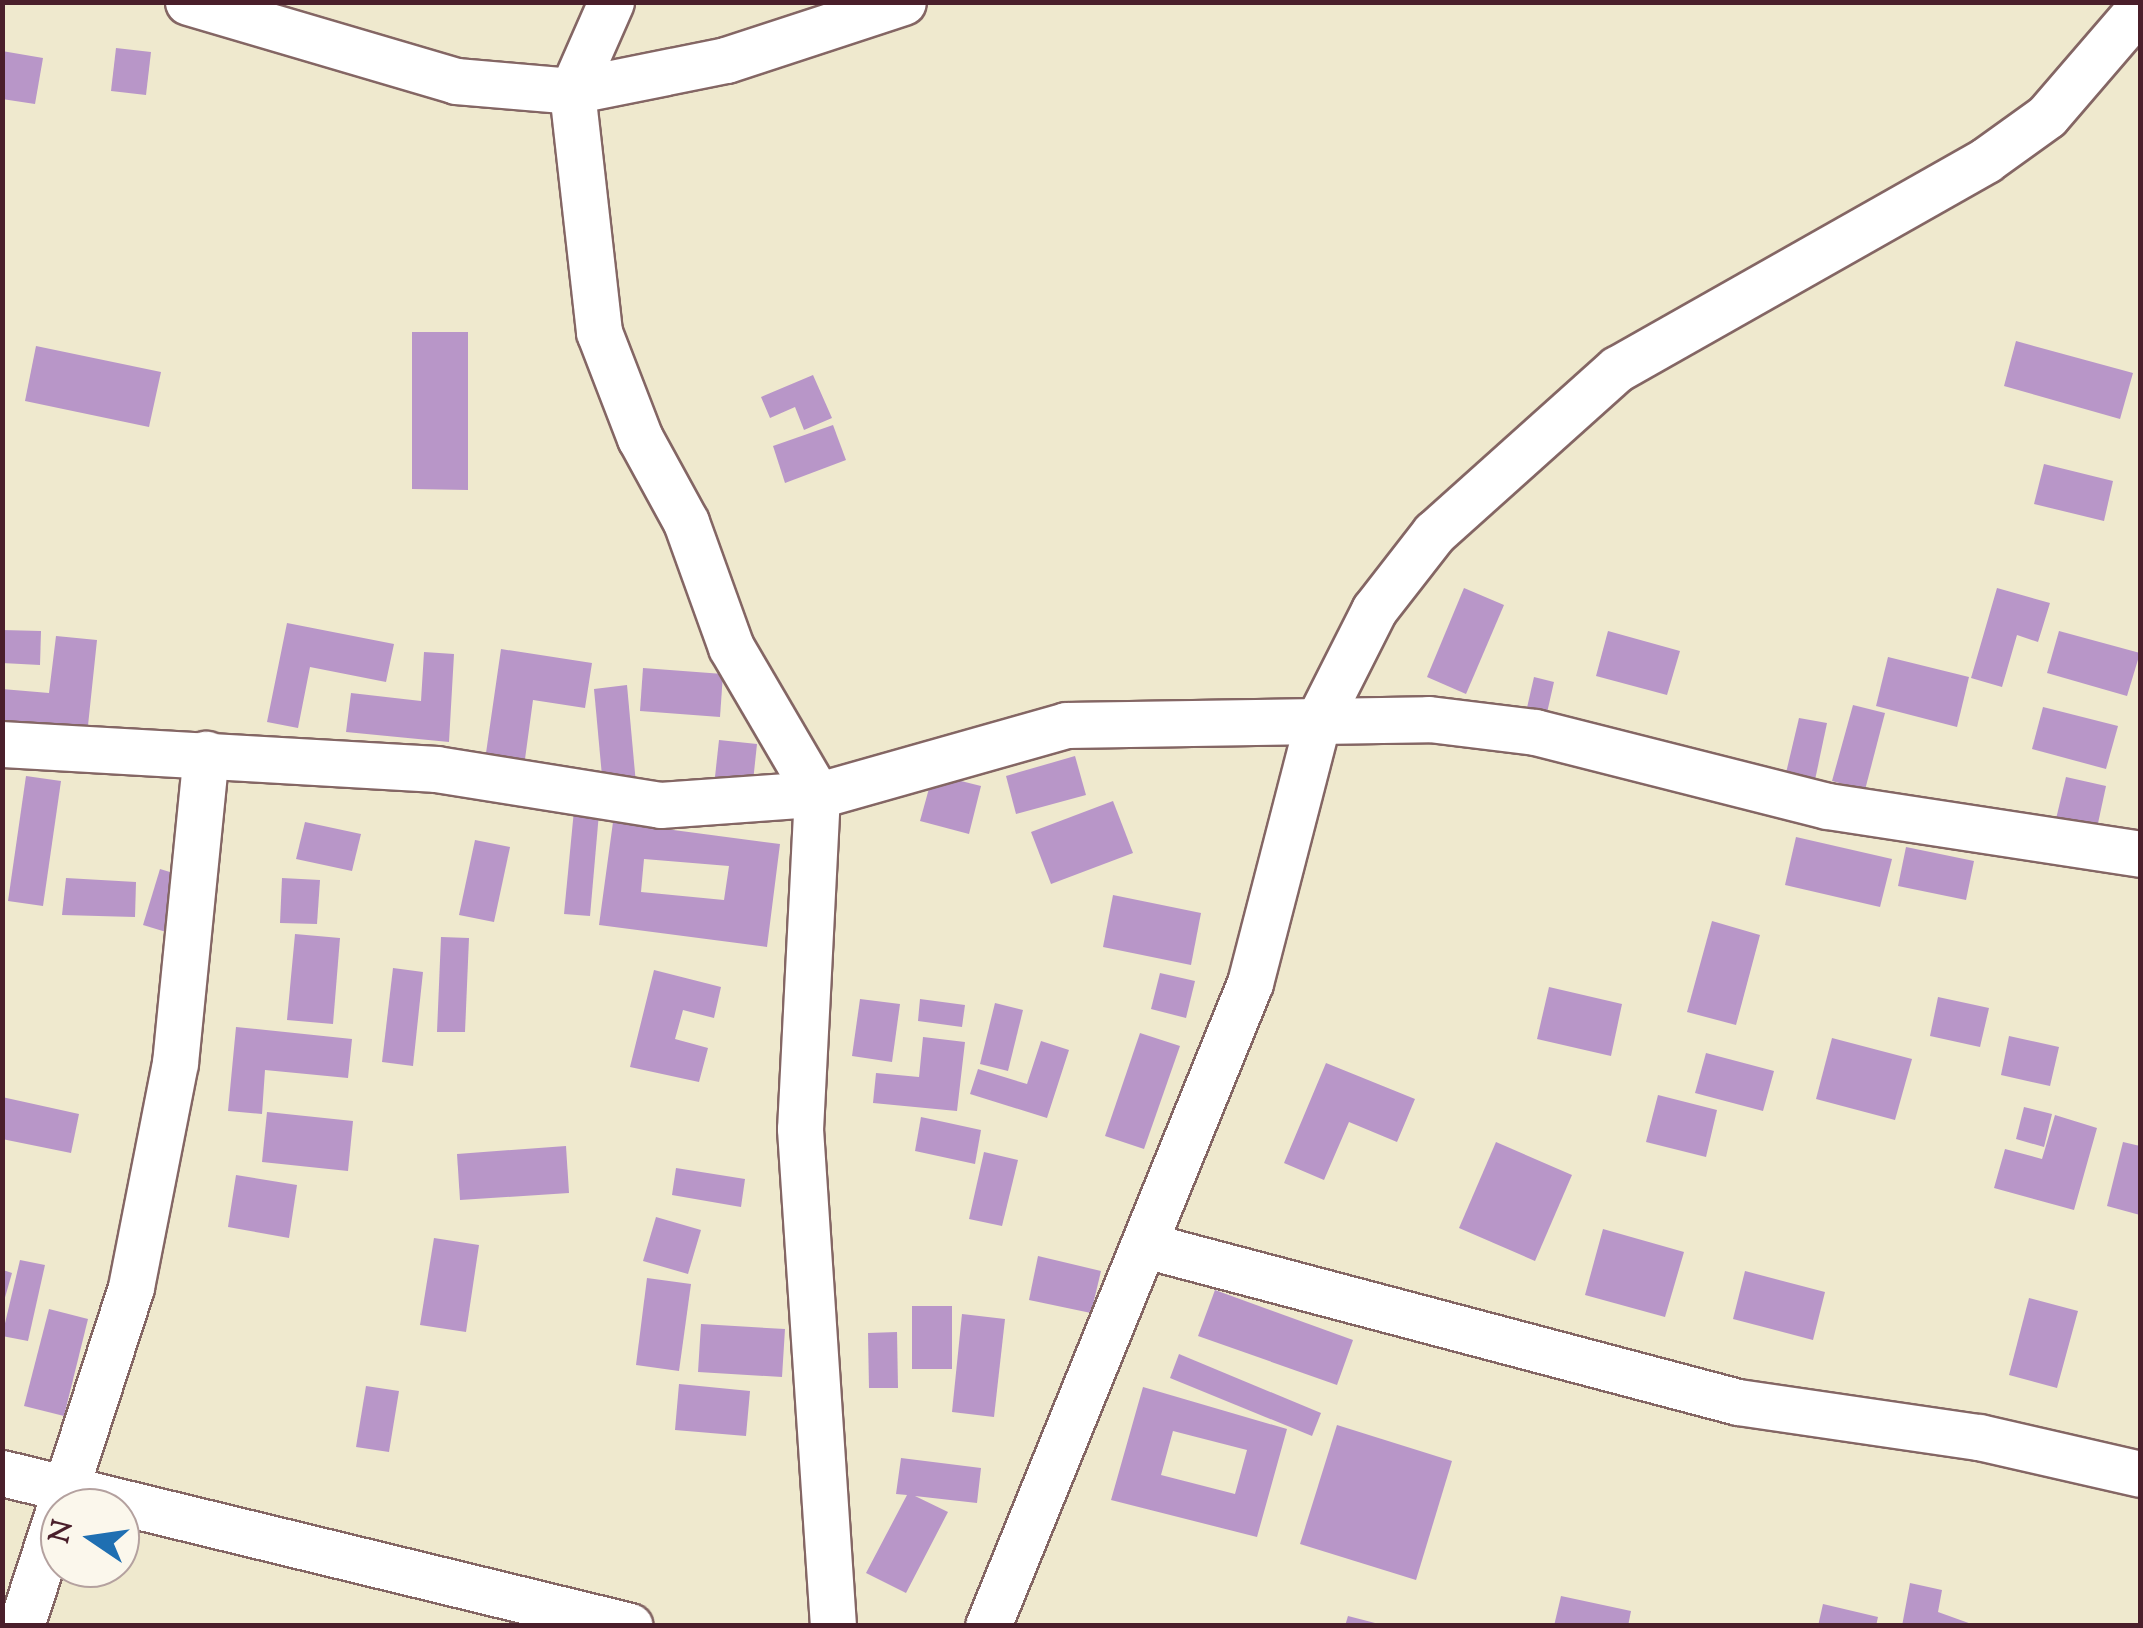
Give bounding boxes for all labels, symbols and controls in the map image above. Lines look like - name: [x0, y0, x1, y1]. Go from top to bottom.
- north arrow: [40, 1488, 140, 1588]
- text: N: [41, 1516, 85, 1547]

